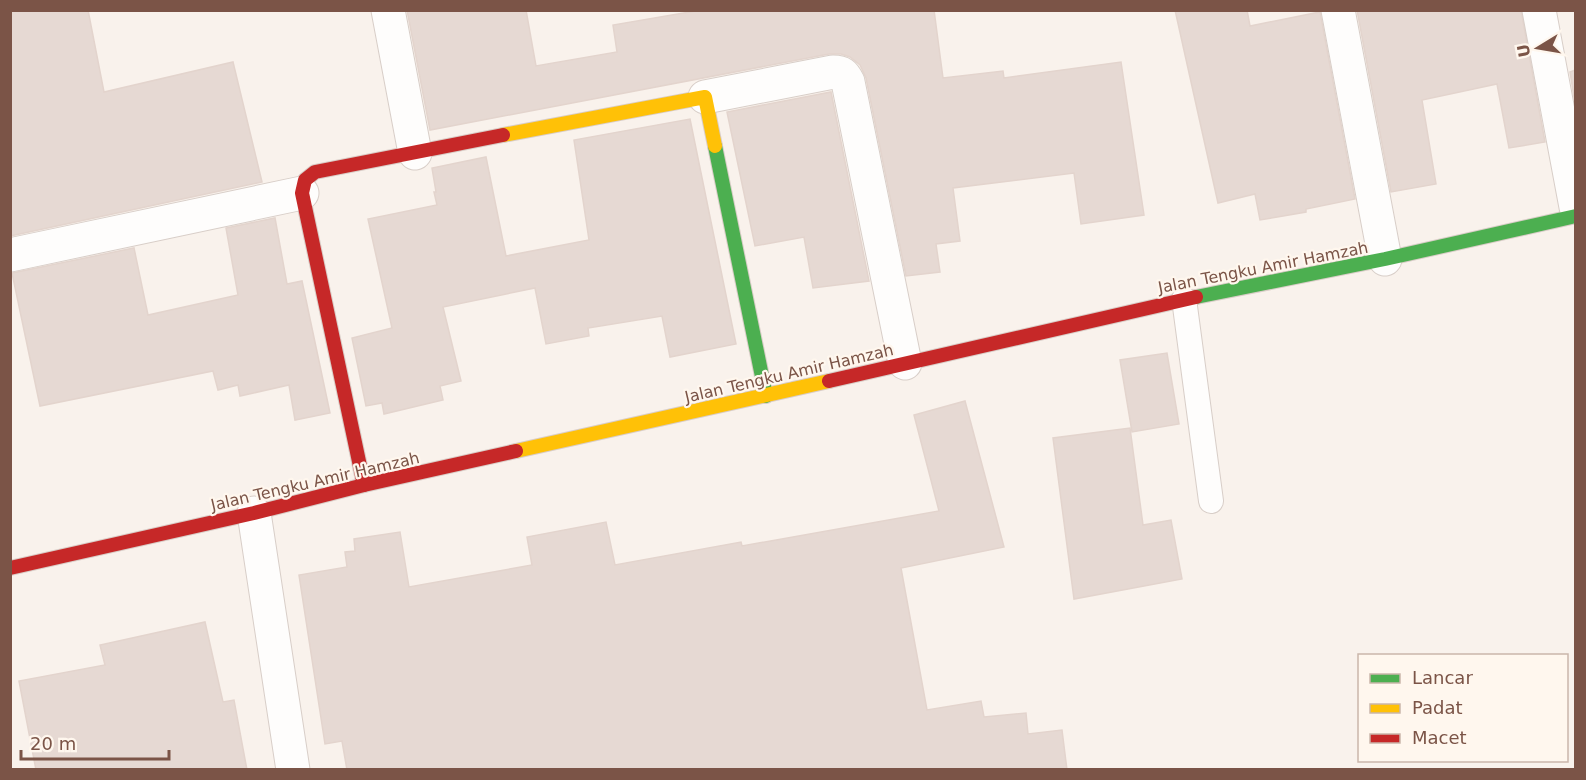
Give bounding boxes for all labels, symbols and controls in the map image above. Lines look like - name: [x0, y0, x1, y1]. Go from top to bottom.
- north arrow: [1508, 18, 1568, 78]
- text: U: [1513, 43, 1534, 59]
- street label: Jalan Tengku Amir Hamzah: [1155, 238, 1370, 297]
- street label: Jalan Tengku Amir Hamzah: [682, 340, 895, 407]
- street label: Jalan Tengku Amir Hamzah: [208, 448, 421, 515]
- legend: [1358, 654, 1568, 762]
- text: Lancar: [1412, 667, 1473, 688]
- text: Padat: [1412, 697, 1463, 718]
- scale bar: [21, 723, 170, 761]
- text: Macet: [1412, 727, 1467, 748]
- text: 20 m: [30, 733, 76, 754]

